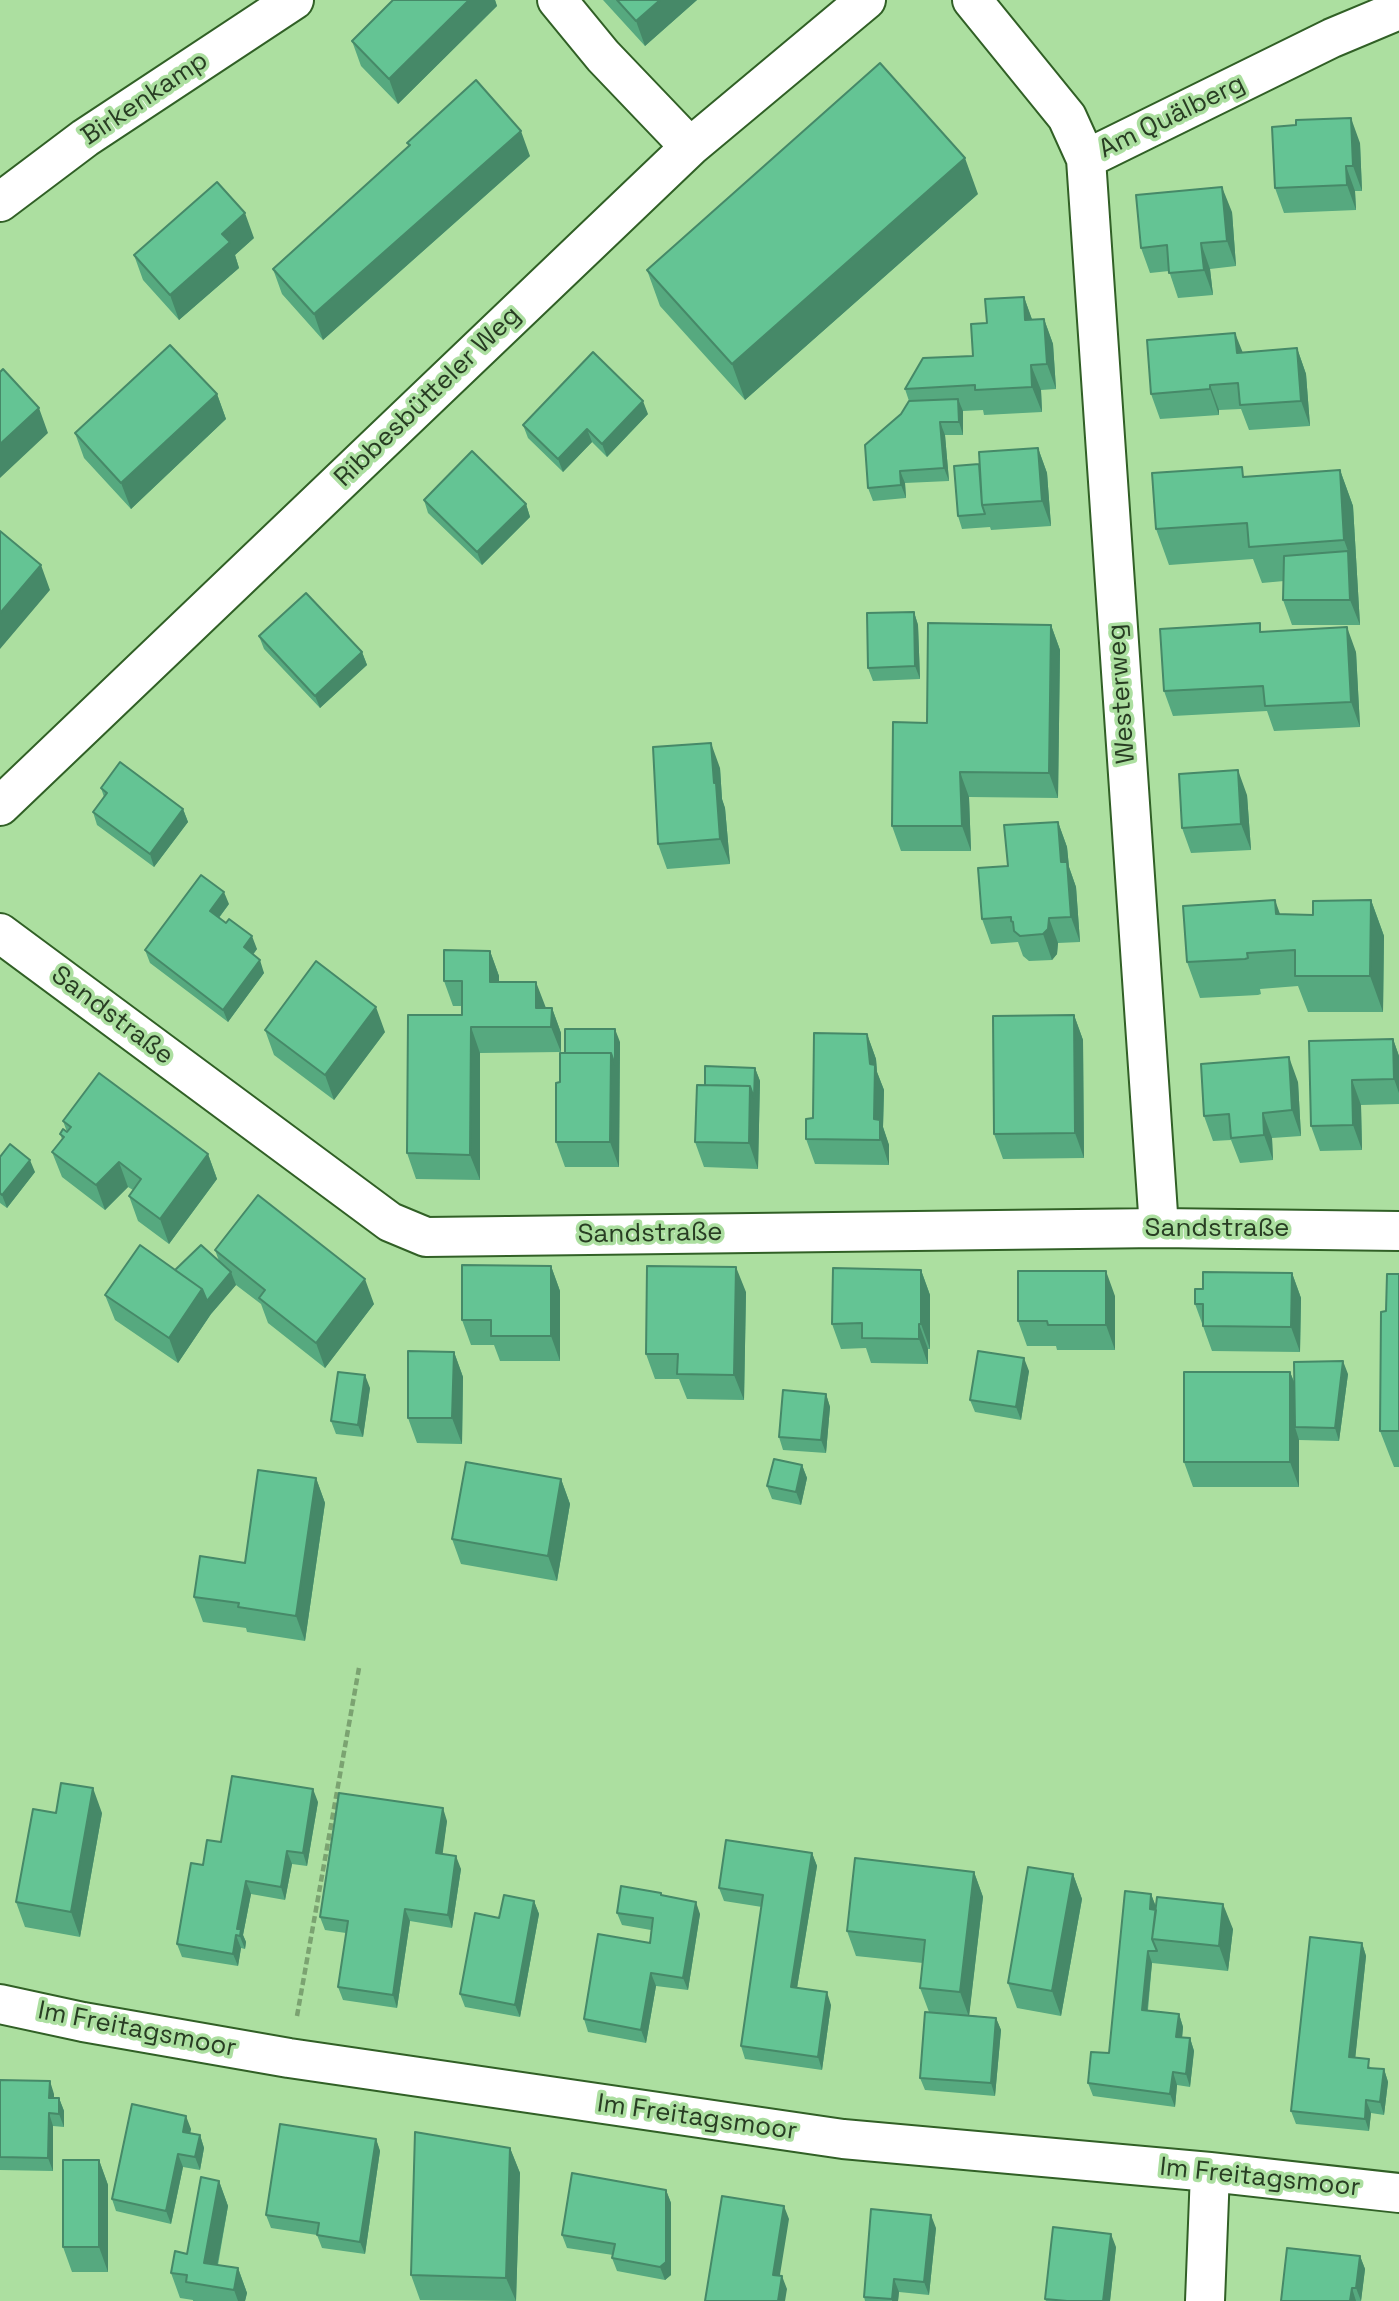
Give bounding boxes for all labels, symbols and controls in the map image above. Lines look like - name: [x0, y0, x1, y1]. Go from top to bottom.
- street label: Birkenkamp: [76, 45, 214, 153]
- street label: Am Quälberg: [1094, 68, 1250, 166]
- street label: Ribbesbütteler Weg: [329, 300, 527, 494]
- street label: Westerweg: [1102, 623, 1142, 765]
- street label: Sandstraße: [45, 960, 179, 1072]
- street label: Sandstraße: [1145, 1213, 1289, 1245]
- street label: Sandstraße: [577, 1217, 723, 1251]
- street label: Im Freitagsmoor: [35, 1995, 239, 2065]
- street label: Im Freitagsmoor: [595, 2089, 799, 2147]
- street label: Im Freitagsmoor: [1158, 2152, 1362, 2204]

